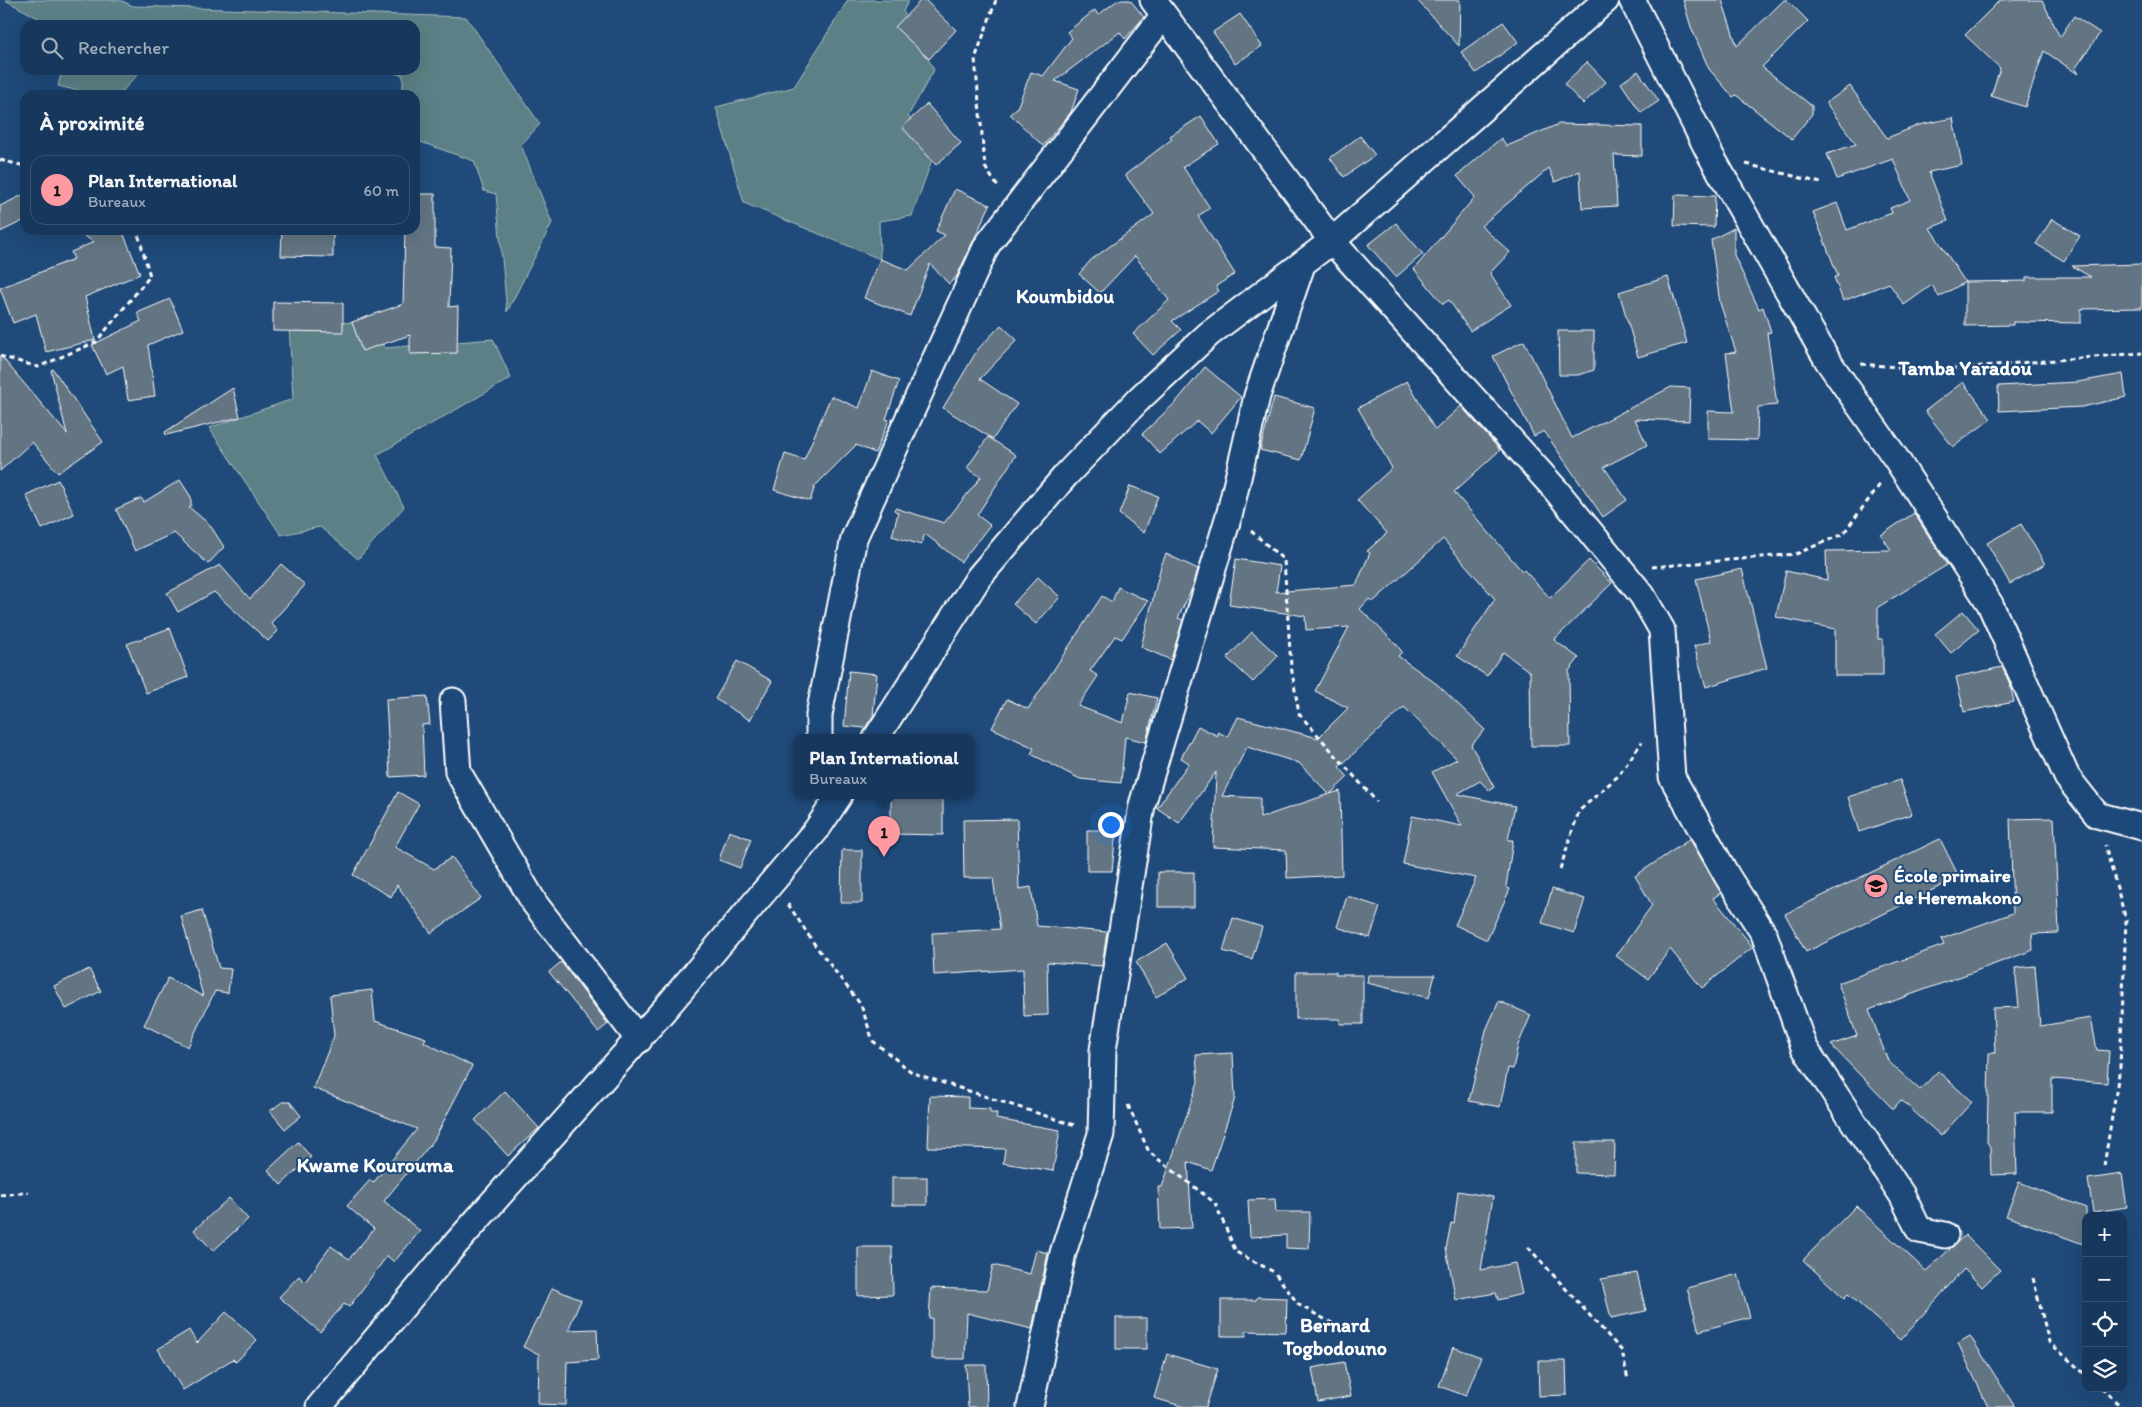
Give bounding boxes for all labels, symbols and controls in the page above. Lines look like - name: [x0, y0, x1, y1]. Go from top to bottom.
- search box: [20, 20, 420, 75]
- icon: search: [38, 34, 66, 62]
- text: Rechercher: [78, 36, 169, 59]
- text: À proximité: [40, 110, 145, 135]
- text: Plan International: [88, 169, 237, 192]
- text: 1: [53, 181, 61, 200]
- text: 60 m: [364, 181, 399, 200]
- text: Bureaux: [88, 192, 146, 211]
- district label: Koumbidou: [1016, 284, 1114, 308]
- district label: Tamba Yaradou: [1897, 356, 2033, 380]
- popup: [793, 734, 975, 799]
- text: Plan International: [809, 746, 959, 769]
- text: Bureaux: [809, 769, 867, 788]
- your location: [1098, 812, 1124, 838]
- pin: 1: [868, 816, 900, 857]
- place label: École primaire de Heremakono: [1894, 864, 2022, 909]
- school or university icon: École primaire de Heremakono: [1863, 873, 1889, 899]
- district label: Kwame Kourouma: [297, 1153, 454, 1177]
- map controls: [2082, 1212, 2127, 1392]
- button: +: [2082, 1212, 2127, 1257]
- button: −: [2082, 1257, 2127, 1302]
- button: locate: [2082, 1302, 2127, 1347]
- district label: Bernard Togbodouno: [1282, 1313, 1387, 1361]
- button: layers: [2082, 1347, 2127, 1392]

